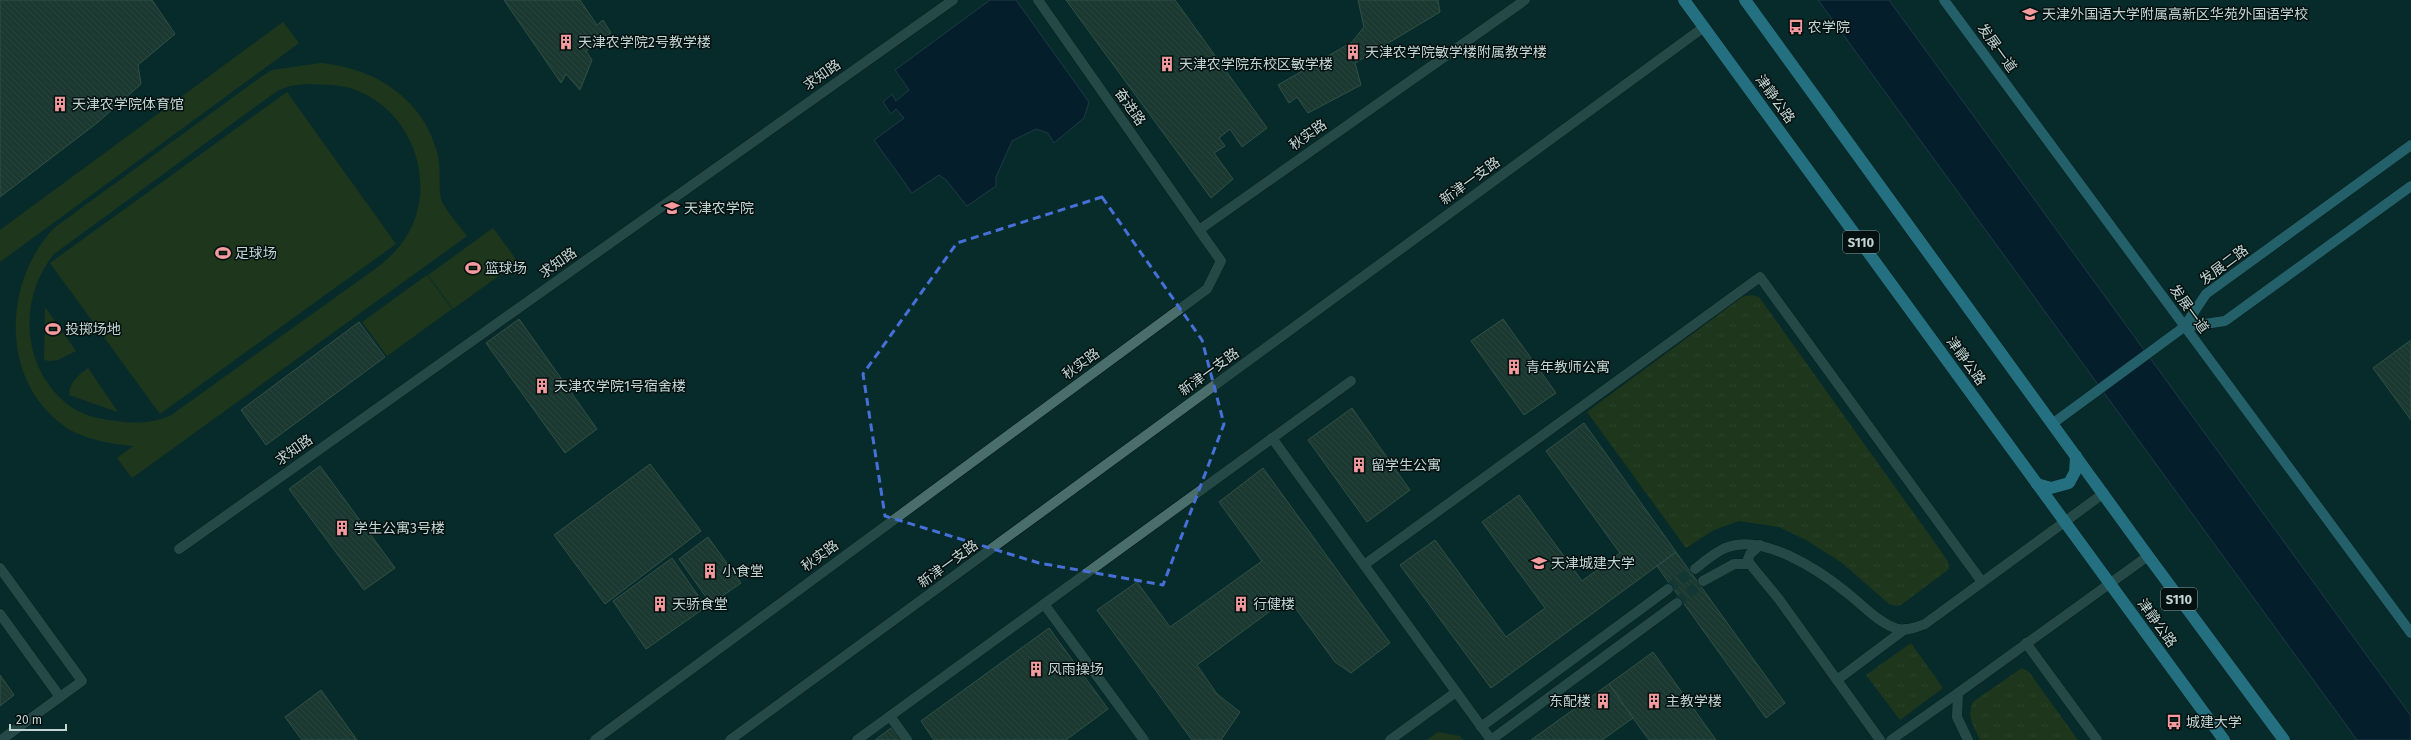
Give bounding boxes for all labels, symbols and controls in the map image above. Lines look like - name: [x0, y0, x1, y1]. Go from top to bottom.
- school or university icon: 天津外国语大学附属高新区华苑外国语学校: [2021, 5, 2039, 23]
- place label: 天津外国语大学附属高新区华苑外国语学校: [2042, 6, 2308, 23]
- bus stop icon: 农学院: [1787, 18, 1805, 36]
- place label: 农学院: [1808, 19, 1850, 36]
- street label: 发展一道: [1974, 20, 2020, 76]
- building icon: 天津农学院2号教学楼: [557, 33, 575, 51]
- place label: 天津农学院2号教学楼: [578, 34, 711, 51]
- building icon: 天津农学院敏学楼附属教学楼: [1344, 43, 1362, 61]
- place label: 天津农学院敏学楼附属教学楼: [1365, 44, 1547, 61]
- building icon: 天津农学院东校区敏学楼: [1158, 55, 1176, 73]
- street label: 求知路: [800, 56, 844, 94]
- place label: 天津农学院东校区敏学楼: [1179, 56, 1333, 73]
- street label: 津静公路: [1752, 71, 1798, 127]
- street label: 奋进路: [1111, 85, 1149, 129]
- building icon: 天津农学院体育馆: [51, 95, 69, 113]
- place label: 天津农学院体育馆: [72, 96, 184, 113]
- street label: 秋实路: [1286, 116, 1330, 154]
- street label: 新津一支路: [1437, 154, 1503, 208]
- school or university icon: 天津农学院: [663, 199, 681, 217]
- place label: 天津农学院: [684, 200, 754, 217]
- road number: S110: [1843, 231, 1879, 253]
- street label: 发展二路: [2197, 241, 2251, 289]
- sports icon: 足球场: [214, 244, 232, 262]
- street label: 求知路: [536, 244, 580, 282]
- place label: 足球场: [235, 245, 277, 262]
- sports icon: 篮球场: [464, 259, 482, 277]
- place label: 篮球场: [485, 260, 527, 277]
- street label: 发展一道: [2166, 281, 2212, 337]
- sports icon: 投掷场地: [44, 320, 62, 338]
- place label: 投掷场地: [65, 321, 121, 338]
- street label: 津静公路: [1943, 333, 1989, 389]
- street label: 秋实路: [1059, 345, 1103, 383]
- street label: 新津一支路: [1176, 345, 1242, 399]
- building icon: 青年教师公寓: [1505, 358, 1523, 376]
- place label: 青年教师公寓: [1526, 359, 1610, 376]
- building icon: 天津农学院1号宿舍楼: [533, 377, 551, 395]
- place label: 天津农学院1号宿舍楼: [554, 378, 686, 395]
- street label: 求知路: [272, 431, 316, 469]
- building icon: 留学生公寓: [1350, 456, 1368, 474]
- place label: 留学生公寓: [1371, 457, 1441, 474]
- building icon: 学生公寓3号楼: [333, 519, 351, 537]
- place label: 学生公寓3号楼: [354, 520, 445, 537]
- street label: 秋实路: [798, 537, 842, 575]
- street label: 新津一支路: [915, 537, 981, 591]
- school or university icon: 天津城建大学: [1530, 554, 1548, 572]
- place label: 天津城建大学: [1551, 555, 1635, 572]
- building icon: 小食堂: [701, 562, 719, 580]
- place label: 小食堂: [722, 563, 764, 580]
- road number: S110: [2161, 588, 2197, 610]
- building icon: 天骄食堂: [651, 595, 669, 613]
- building icon: 行健楼: [1232, 595, 1250, 613]
- street label: 津静公路: [2134, 595, 2180, 651]
- place label: 天骄食堂: [672, 596, 728, 613]
- place label: 行健楼: [1253, 596, 1295, 613]
- building icon: 风雨操场: [1027, 660, 1045, 678]
- place label: 风雨操场: [1048, 661, 1104, 678]
- building icon: 东配楼: [1594, 692, 1612, 710]
- building icon: 主教学楼: [1645, 692, 1663, 710]
- place label: 东配楼: [1549, 693, 1591, 710]
- place label: 主教学楼: [1666, 693, 1722, 710]
- scale bar: [10, 706, 66, 732]
- text: 20 m: [16, 713, 42, 727]
- bus stop icon: 城建大学: [2165, 713, 2183, 731]
- place label: 城建大学: [2186, 714, 2242, 731]

